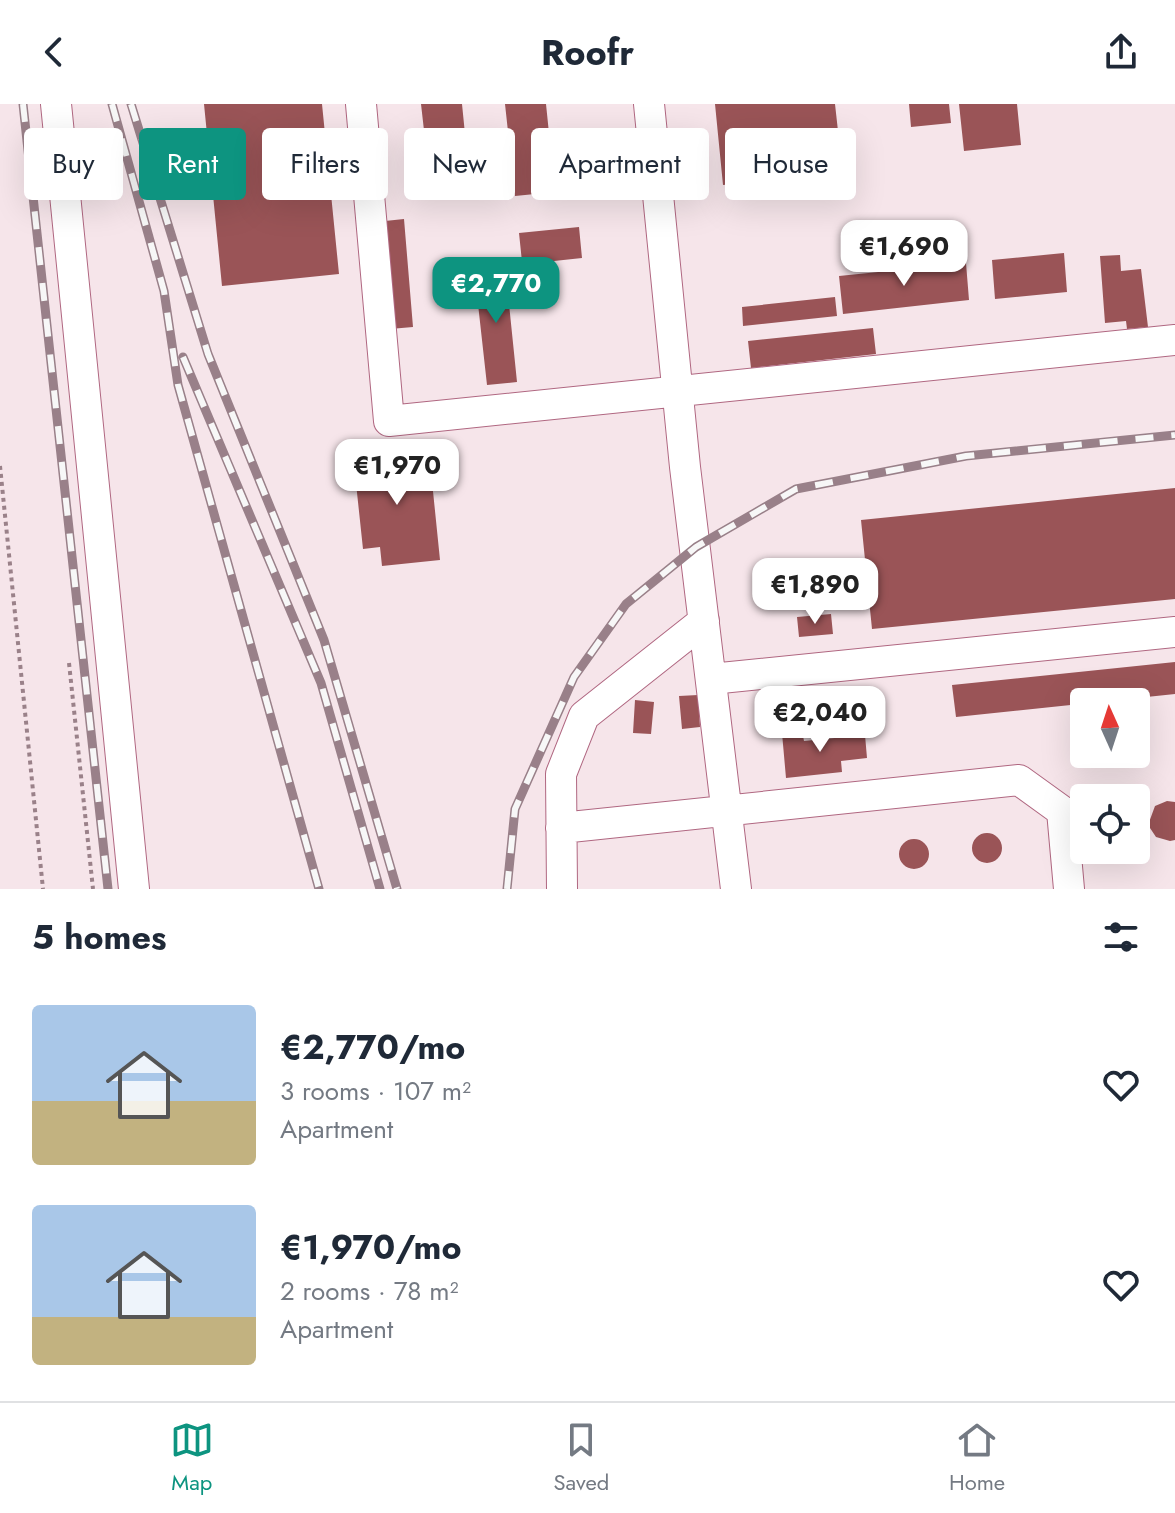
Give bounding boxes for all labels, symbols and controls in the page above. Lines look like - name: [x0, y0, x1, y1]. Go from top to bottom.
- text: Roofr: [541, 26, 634, 78]
- icon: back: [32, 30, 76, 74]
- icon: share: [1099, 30, 1143, 74]
- chip: Buy: [24, 128, 123, 200]
- chip: Rent: [139, 128, 246, 200]
- chip: Filters: [262, 128, 388, 200]
- chip: New: [404, 128, 515, 200]
- chip: Apartment: [531, 128, 709, 200]
- chip: House: [725, 128, 856, 200]
- pin: €1,690: [839, 220, 969, 288]
- text: €1,690: [859, 227, 949, 265]
- pin: €2,770: [431, 257, 561, 325]
- text: €2,770: [450, 264, 542, 302]
- pin: €1,970: [332, 439, 462, 507]
- text: €1,970: [353, 446, 441, 484]
- pin: €1,890: [750, 558, 880, 626]
- text: €1,890: [770, 565, 860, 603]
- pin: €2,040: [755, 686, 885, 754]
- north arrow: [1070, 688, 1150, 768]
- map controls: [1070, 688, 1150, 864]
- text: €2,040: [772, 693, 868, 731]
- button: locate: [1070, 784, 1150, 864]
- text: 5 homes: [32, 913, 166, 962]
- icon: filters: [1099, 915, 1143, 959]
- text: €2,770/mo: [280, 1023, 465, 1072]
- icon: home: [96, 1037, 192, 1133]
- icon: heart: [1099, 1063, 1143, 1107]
- text: 3 rooms · 107 m²: [280, 1072, 471, 1110]
- text: Apartment: [280, 1110, 393, 1148]
- text: €1,970/mo: [280, 1223, 462, 1272]
- icon: home: [96, 1237, 192, 1333]
- icon: heart: [1099, 1263, 1143, 1307]
- text: 2 rooms · 78 m²: [280, 1272, 459, 1310]
- text: Apartment: [280, 1310, 393, 1348]
- tab: Map: [170, 1418, 214, 1498]
- tab: Saved: [554, 1418, 609, 1498]
- tab: Home: [949, 1418, 1005, 1498]

